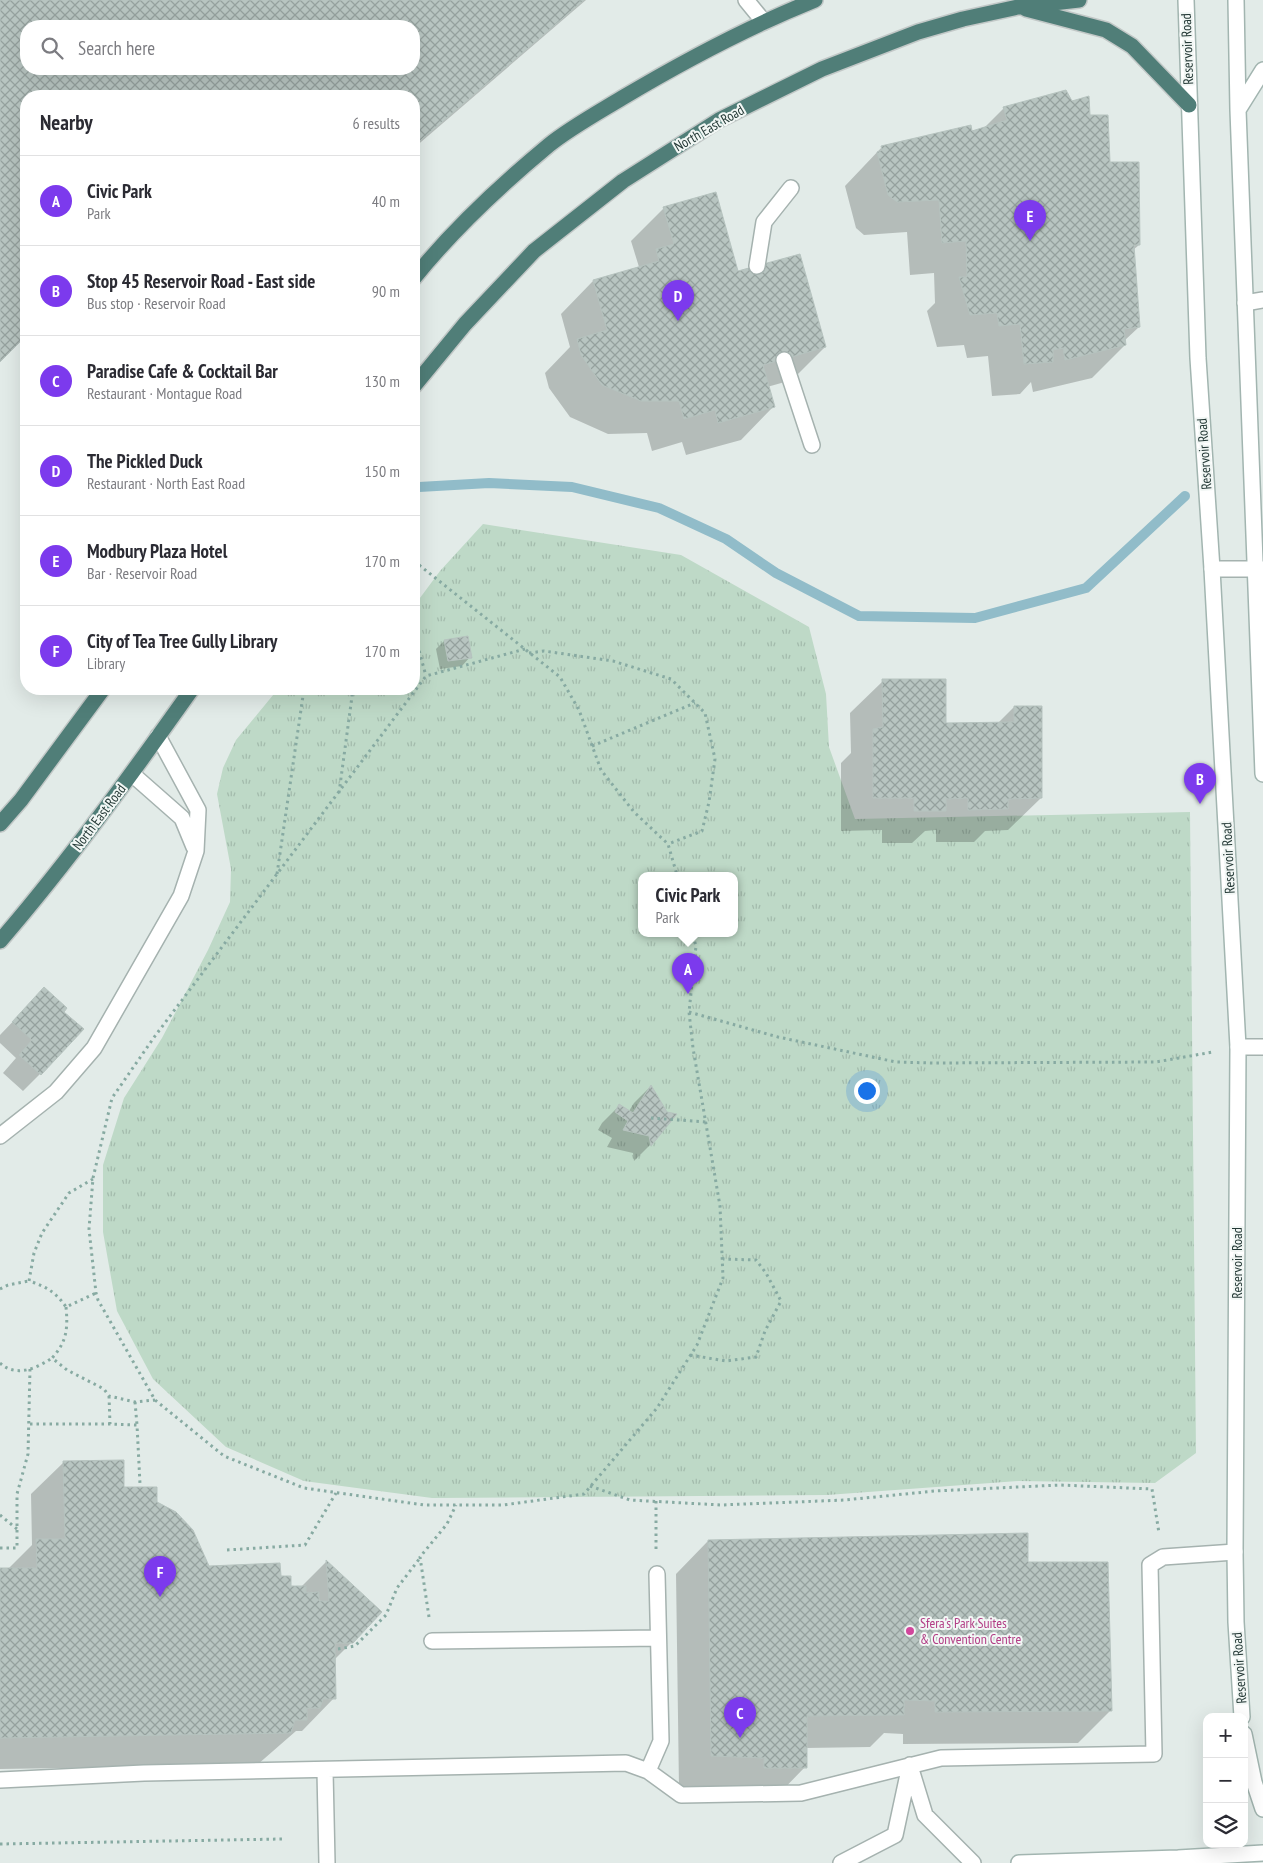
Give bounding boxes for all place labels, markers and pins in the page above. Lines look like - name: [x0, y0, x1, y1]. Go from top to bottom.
- pin: E: [1014, 200, 1046, 241]
- pin: D: [662, 280, 694, 321]
- pin: B: [1184, 763, 1216, 804]
- pin: A: [672, 953, 704, 994]
- pin: F: [144, 1556, 176, 1597]
- place label: Sfera's Park Suites & Convention Centre: [920, 1614, 1021, 1648]
- marker: Sfera's Park Suites & Convention Centre: [904, 1625, 916, 1637]
- pin: C: [724, 1697, 756, 1738]

